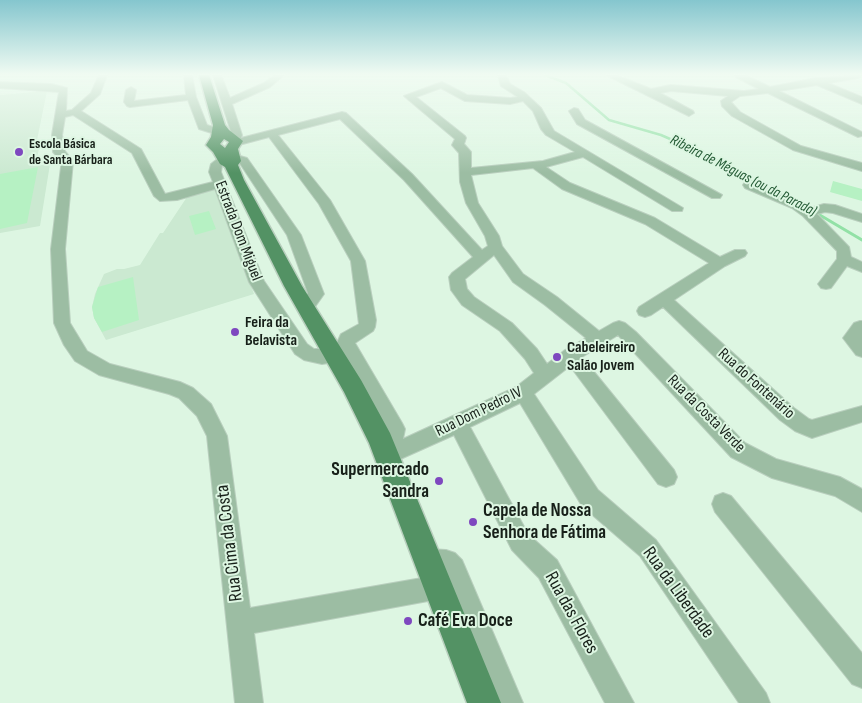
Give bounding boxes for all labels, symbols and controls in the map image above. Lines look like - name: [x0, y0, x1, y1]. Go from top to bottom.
- water label: Ribeira de Méguas (ou da Parada): [667, 131, 819, 221]
- place label: Escola Básica de Santa Bárbara: [29, 136, 113, 168]
- marker: Escola Básica de Santa Bárbara: [13, 146, 25, 158]
- street label: Estrada Dom Miguel: [210, 178, 266, 284]
- place label: Feira da Belavista: [245, 313, 297, 351]
- marker: Feira da Belavista: [229, 326, 241, 338]
- place label: Cabeleireiro Salão Jovem: [567, 338, 635, 376]
- street label: Rua do Fontenário: [714, 345, 798, 423]
- marker: Cabeleireiro Salão Jovem: [551, 351, 563, 363]
- street label: Rua da Costa Verde: [663, 371, 749, 457]
- street label: Rua Dom Pedro IV: [433, 383, 525, 441]
- place label: Supermercado Sandra: [331, 459, 429, 503]
- marker: Supermercado Sandra: [433, 475, 445, 487]
- street label: Rua Cima da Costa: [212, 483, 248, 603]
- place label: Capela de Nossa Senhora de Fátima: [483, 500, 606, 544]
- marker: Capela de Nossa Senhora de Fátima: [467, 516, 479, 528]
- street label: Rua da Liberdade: [637, 543, 719, 643]
- street label: Rua das Flores: [539, 568, 603, 658]
- place label: Café Eva Doce: [418, 610, 513, 632]
- marker: Café Eva Doce: [402, 615, 414, 627]

